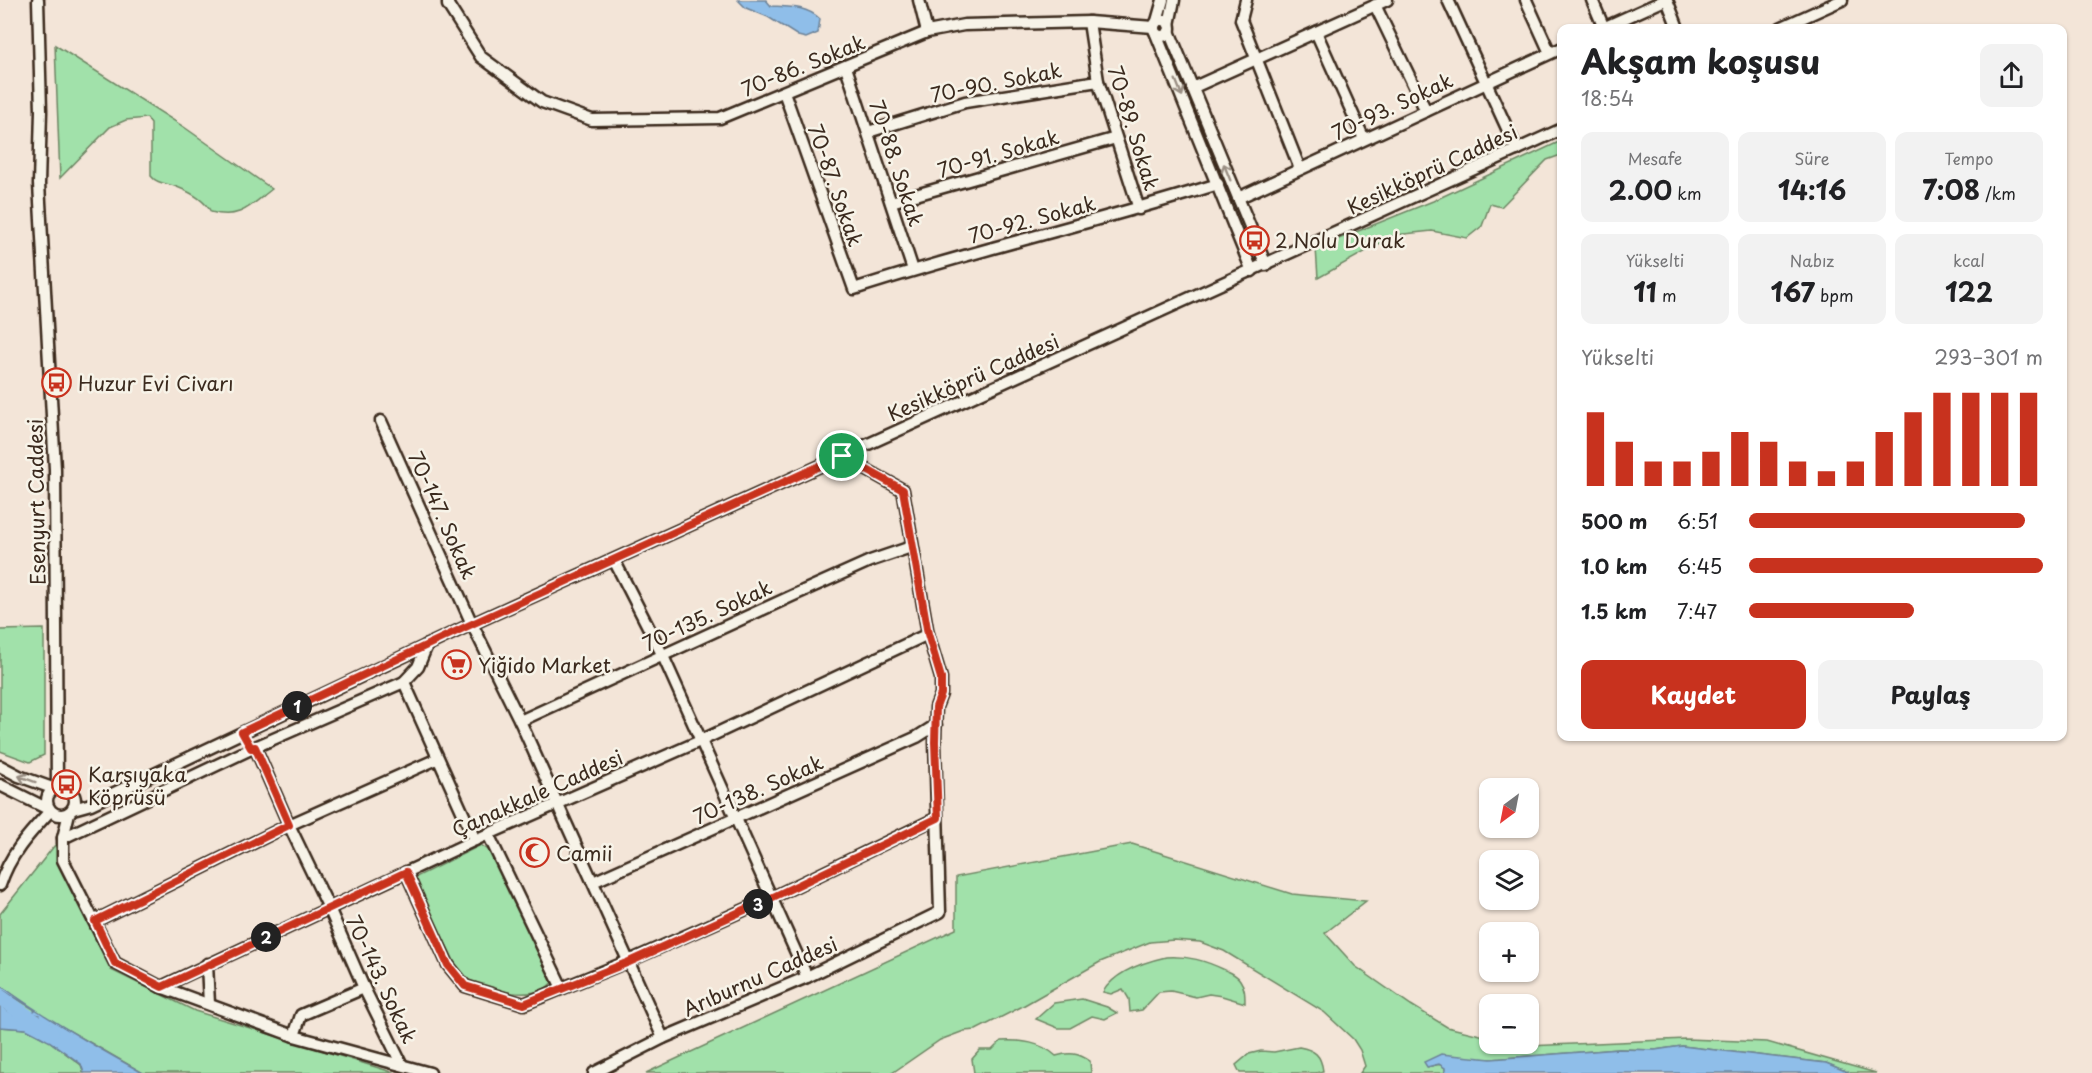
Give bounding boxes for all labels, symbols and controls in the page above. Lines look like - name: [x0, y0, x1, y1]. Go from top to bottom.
- street label: 70-86. Sokak: [737, 27, 869, 103]
- text: Akşam koşusu: [1581, 35, 1820, 85]
- button: share: [1980, 44, 2043, 107]
- street label: 70-90. Sokak: [928, 55, 1064, 109]
- street label: 70-89. Sokak: [1101, 62, 1167, 194]
- street label: 70-93. Sokak: [1326, 65, 1458, 147]
- one-way arrow: [1174, 78, 1185, 97]
- text: 18:54: [1581, 83, 1634, 113]
- street label: 70-88. Sokak: [862, 96, 932, 230]
- street label: Kesikköprü Caddesi: [1342, 116, 1522, 222]
- street label: 70-87. Sokak: [801, 120, 871, 250]
- street label: 70-91. Sokak: [934, 121, 1062, 185]
- text: Mesafe: [1628, 146, 1682, 170]
- text: Süre: [1794, 146, 1830, 170]
- text: Tempo: [1945, 146, 1993, 170]
- one-way arrow: [1221, 164, 1232, 182]
- text: 2.00: [1609, 170, 1672, 209]
- text: 14:16: [1778, 170, 1846, 209]
- text: 7:08: [1922, 170, 1980, 209]
- text: km: [1672, 181, 1701, 205]
- text: /km: [1980, 181, 2016, 205]
- street label: 70-92. Sokak: [965, 188, 1099, 250]
- bus stop icon: 2 Nolu Durak: [1238, 224, 1270, 256]
- place label: 2 Nolu Durak: [1275, 225, 1405, 255]
- text: Yükselti: [1626, 248, 1684, 272]
- text: Nabız: [1790, 248, 1834, 272]
- text: kcal: [1953, 248, 1985, 272]
- text: 11: [1633, 272, 1657, 311]
- text: 167: [1771, 272, 1815, 311]
- text: 122: [1945, 272, 1993, 311]
- text: m: [1657, 283, 1677, 307]
- text: bpm: [1815, 283, 1853, 307]
- street label: Kesikköprü Caddesi: [882, 326, 1064, 428]
- text: Yükselti: [1581, 342, 1654, 372]
- text: 293–301 m: [1934, 342, 2043, 372]
- bus stop icon: Huzur Evi Civarı: [41, 367, 73, 399]
- place label: Huzur Evi Civarı: [78, 368, 234, 398]
- street label: Esenyurt Caddesi: [20, 419, 52, 585]
- pin: [816, 430, 867, 481]
- icon: arrive: [825, 439, 858, 472]
- street label: 70-147. Sokak: [401, 446, 485, 584]
- text: 500 m: [1581, 506, 1648, 536]
- text: 6:51: [1677, 506, 1718, 536]
- text: 1.0 km: [1581, 551, 1648, 581]
- text: 6:45: [1677, 551, 1722, 581]
- street label: 70-135. Sokak: [637, 572, 777, 658]
- text: 1.5 km: [1581, 596, 1647, 626]
- text: 7:47: [1677, 596, 1717, 626]
- supermarket icon: Yiğido Market: [441, 649, 473, 681]
- place label: Yiğido Market: [478, 650, 611, 680]
- button: Kaydet: [1581, 660, 1806, 729]
- button: Paylaş: [1818, 660, 2043, 729]
- pin: 1: [282, 691, 312, 721]
- text: 1: [293, 694, 301, 718]
- street label: Çanakkale Caddesi: [447, 742, 627, 844]
- street label: 70-138. Sokak: [688, 747, 828, 831]
- place label: Karşıyaka Köprüsü: [88, 759, 187, 812]
- bus stop icon: Karşıyaka Köprüsü: [51, 769, 83, 801]
- one-way arrow: [18, 772, 37, 783]
- north arrow: [1479, 778, 1539, 838]
- map controls: [1479, 778, 1539, 1054]
- mosque icon: Camii: [519, 837, 551, 869]
- place label: Camii: [556, 838, 613, 868]
- button: layers: [1479, 850, 1539, 910]
- pin: 3: [743, 889, 773, 919]
- text: 3: [753, 892, 763, 916]
- street label: 70-143. Sokak: [339, 910, 425, 1048]
- pin: 2: [251, 922, 281, 952]
- button: +: [1479, 922, 1539, 982]
- text: 2: [260, 925, 272, 949]
- street label: Arıburnu Caddesi: [678, 928, 842, 1024]
- button: −: [1479, 994, 1539, 1054]

